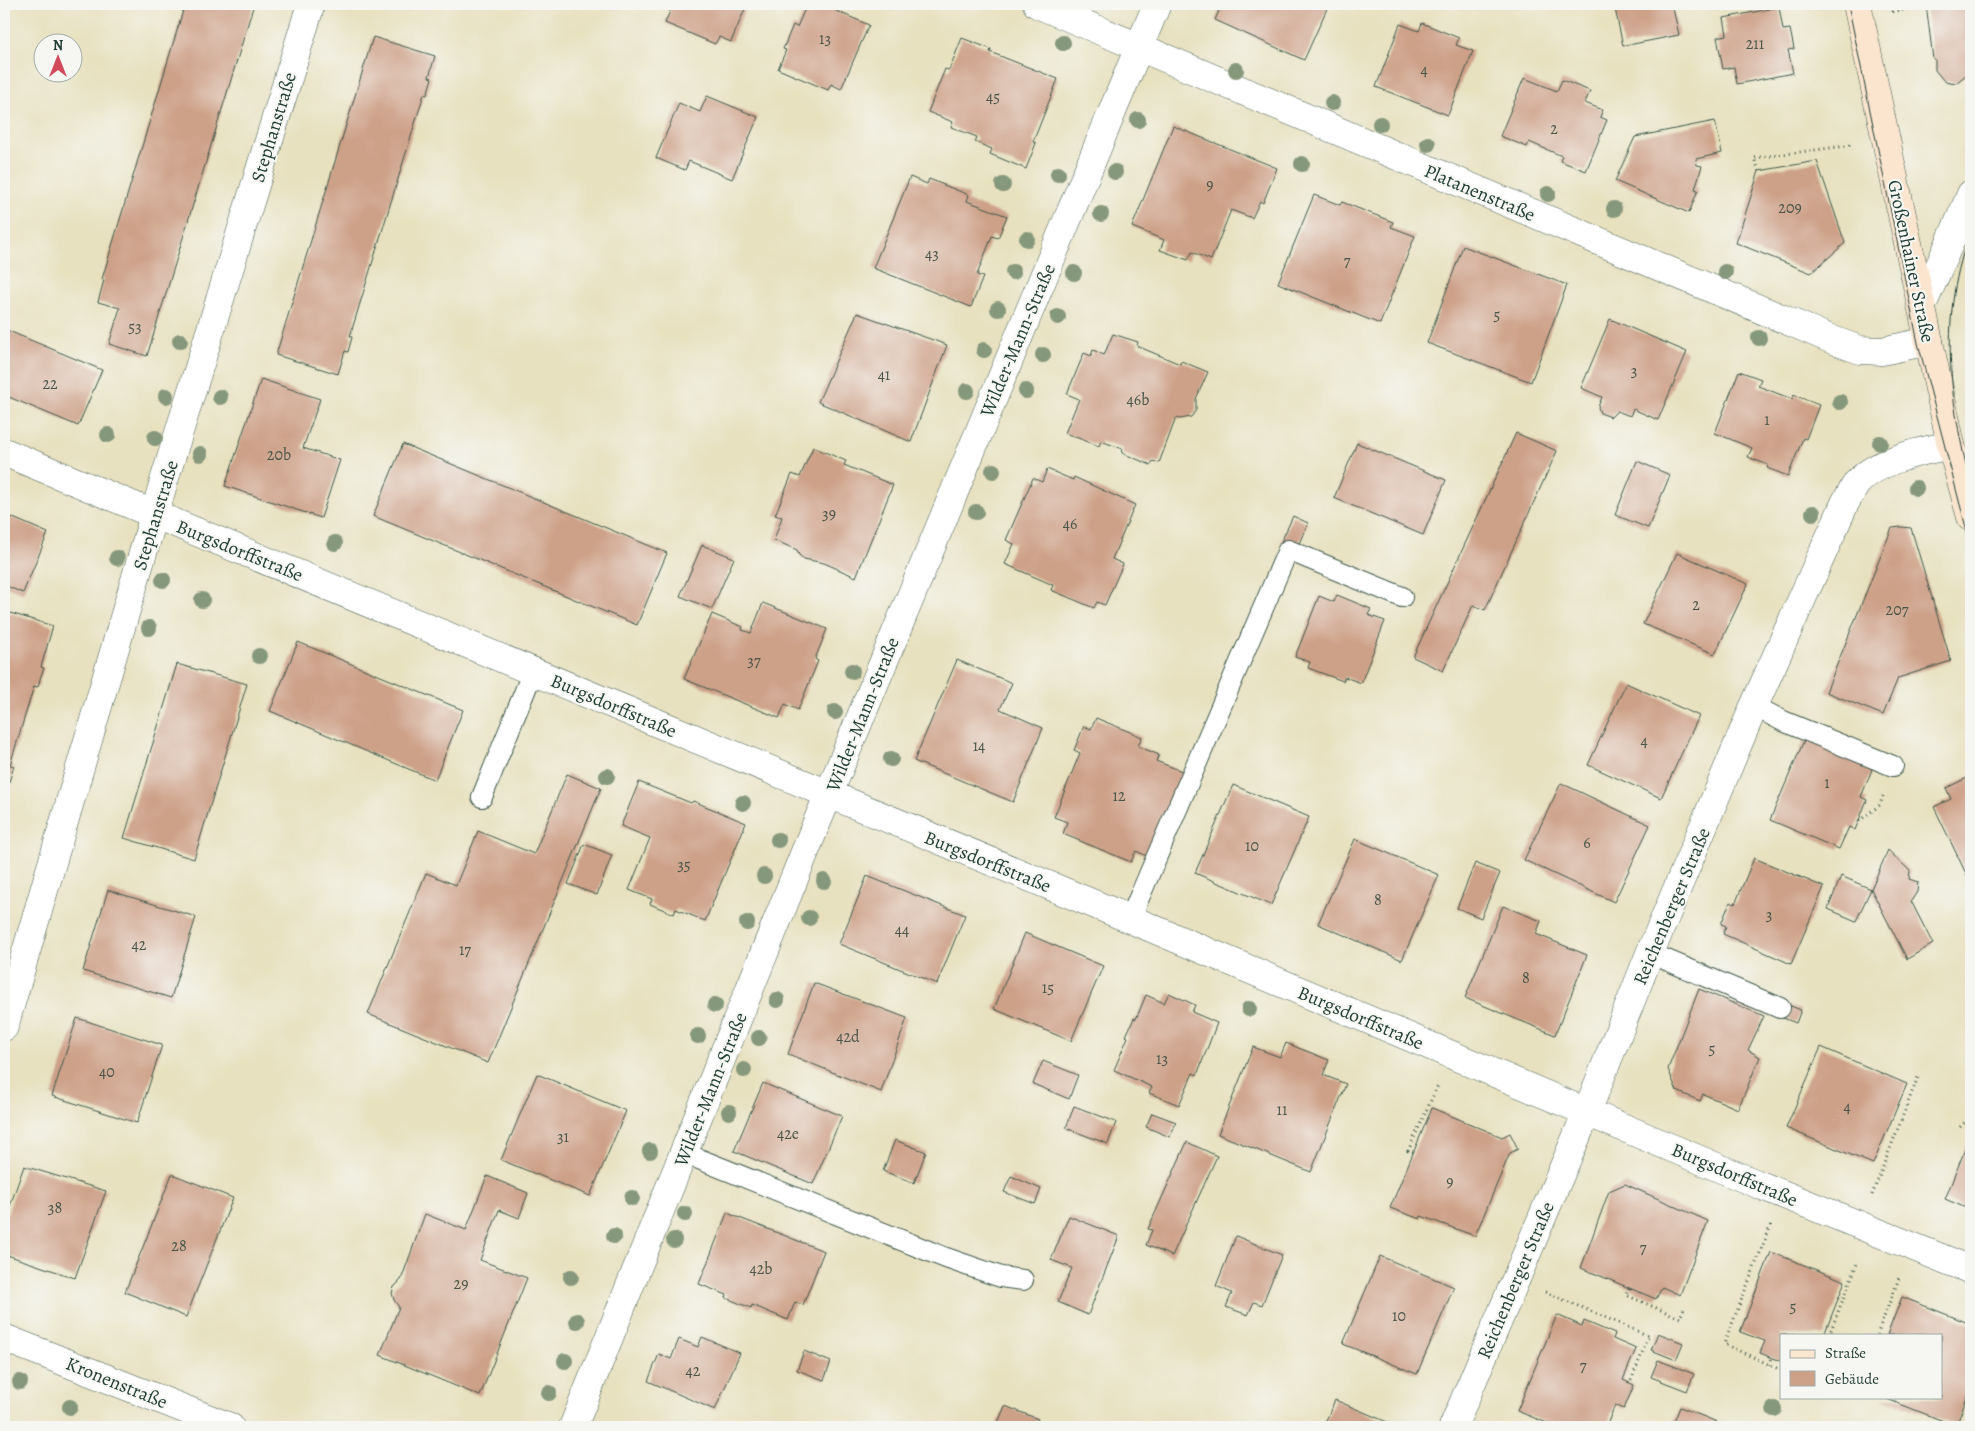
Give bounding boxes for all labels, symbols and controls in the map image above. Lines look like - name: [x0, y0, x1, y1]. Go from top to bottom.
- house number: 13: [819, 28, 831, 50]
- north arrow: [32, 32, 82, 82]
- house number: 211: [1746, 33, 1765, 55]
- text: N: [53, 36, 63, 55]
- house number: 4: [1420, 59, 1428, 81]
- street label: Stephanstraße: [245, 69, 303, 186]
- house number: 45: [986, 86, 1000, 108]
- house number: 2: [1550, 118, 1558, 140]
- street label: Platanenstraße: [1420, 158, 1539, 228]
- house number: 9: [1206, 174, 1214, 196]
- street label: Großenhainer Straße: [1881, 178, 1941, 345]
- house number: 209: [1778, 197, 1802, 219]
- house number: 43: [925, 243, 939, 265]
- house number: 7: [1344, 250, 1351, 272]
- street label: Wilder-Mann-Straße: [974, 260, 1062, 422]
- house number: 5: [1494, 304, 1501, 326]
- house number: 53: [128, 316, 142, 338]
- house number: 3: [1631, 360, 1637, 382]
- house number: 41: [878, 364, 891, 386]
- house number: 22: [42, 373, 58, 395]
- house number: 46b: [1127, 389, 1149, 411]
- house number: 1: [1764, 409, 1770, 431]
- house number: 20b: [267, 444, 291, 466]
- street label: Stephanstraße: [127, 457, 185, 574]
- house number: 39: [822, 503, 836, 525]
- house number: 46: [1063, 513, 1077, 535]
- street label: Burgsdorffstraße: [172, 514, 307, 588]
- house number: 2: [1692, 594, 1700, 616]
- house number: 207: [1886, 599, 1909, 621]
- street label: Wilder-Mann-Straße: [820, 633, 906, 796]
- house number: 37: [747, 650, 761, 672]
- street label: Burgsdorffstraße: [547, 668, 681, 744]
- house number: 4: [1640, 730, 1648, 752]
- house number: 14: [973, 735, 985, 757]
- house number: 1: [1824, 772, 1830, 794]
- house number: 12: [1112, 785, 1126, 807]
- street label: Reichenberger Straße: [1627, 824, 1717, 989]
- street label: Burgsdorffstraße: [920, 825, 1055, 899]
- house number: 6: [1583, 832, 1591, 854]
- house number: 10: [1245, 835, 1259, 857]
- house number: 35: [677, 854, 691, 876]
- house number: 8: [1374, 889, 1382, 911]
- house number: 3: [1766, 904, 1772, 926]
- house number: 44: [895, 919, 909, 941]
- house number: 42: [132, 934, 147, 956]
- house number: 17: [459, 939, 471, 961]
- house number: 8: [1522, 967, 1530, 989]
- house number: 15: [1042, 977, 1054, 999]
- street label: Burgsdorffstraße: [1294, 980, 1428, 1056]
- street label: Wilder-Mann-Straße: [668, 1008, 754, 1171]
- house number: 42d: [836, 1026, 860, 1048]
- house number: 5: [1709, 1038, 1716, 1060]
- house number: 13: [1156, 1048, 1168, 1070]
- house number: 40: [99, 1061, 115, 1083]
- house number: 4: [1843, 1096, 1851, 1118]
- house number: 11: [1277, 1099, 1288, 1121]
- house number: 42e: [777, 1123, 799, 1145]
- house number: 31: [557, 1126, 570, 1148]
- street label: Burgsdorffstraße: [1668, 1137, 1802, 1213]
- house number: 9: [1446, 1171, 1454, 1193]
- house number: 38: [48, 1197, 62, 1219]
- street label: Reichenberger Straße: [1471, 1198, 1561, 1363]
- house number: 28: [171, 1235, 187, 1257]
- house number: 7: [1640, 1237, 1647, 1259]
- house number: 42b: [750, 1258, 772, 1280]
- house number: 29: [454, 1273, 468, 1295]
- house number: 5: [1790, 1296, 1797, 1318]
- house number: 10: [1392, 1305, 1406, 1327]
- legend: [1780, 1334, 1942, 1398]
- text: Straße: [1825, 1343, 1866, 1363]
- street label: Kronenstraße: [62, 1351, 171, 1415]
- house number: 7: [1580, 1355, 1587, 1377]
- house number: 42: [686, 1360, 701, 1382]
- text: Gebäude: [1825, 1369, 1879, 1389]

